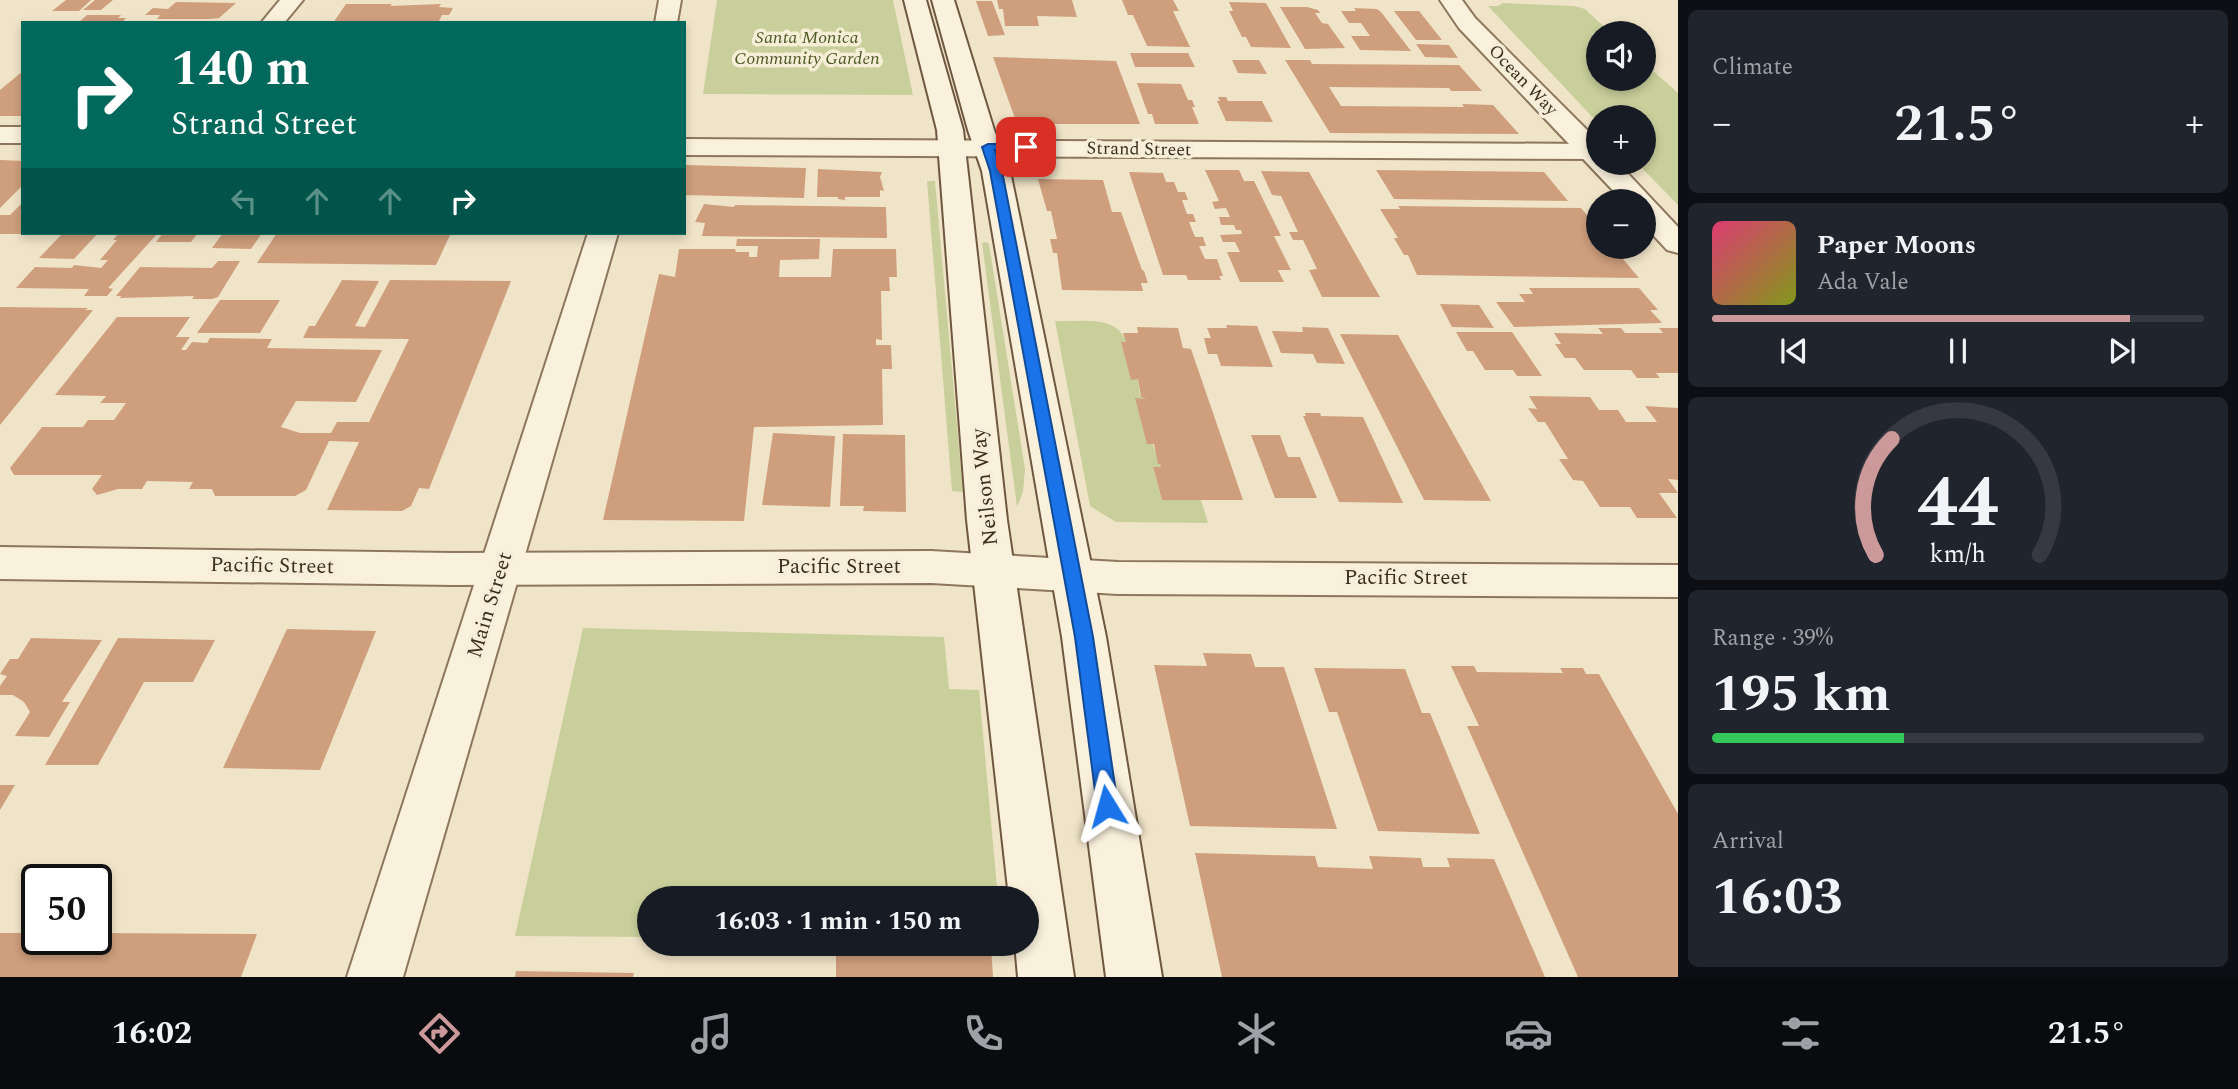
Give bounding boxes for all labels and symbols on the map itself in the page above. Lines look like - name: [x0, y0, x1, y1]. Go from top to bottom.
- park label: Santa Monica Community Garden: [734, 24, 880, 72]
- street label: Ocean Way: [1482, 38, 1565, 123]
- pin: [996, 117, 1056, 177]
- street label: Strand Street: [1086, 135, 1192, 163]
- street label: Neilson Way: [963, 426, 1007, 547]
- street label: Main Street: [459, 548, 521, 662]
- street label: Pacific Street: [210, 549, 334, 583]
- street label: Pacific Street: [777, 551, 901, 583]
- street label: Pacific Street: [1344, 562, 1468, 594]
- position arrow: [1070, 769, 1144, 843]
- speed limit sign: 50: [21, 864, 112, 955]

